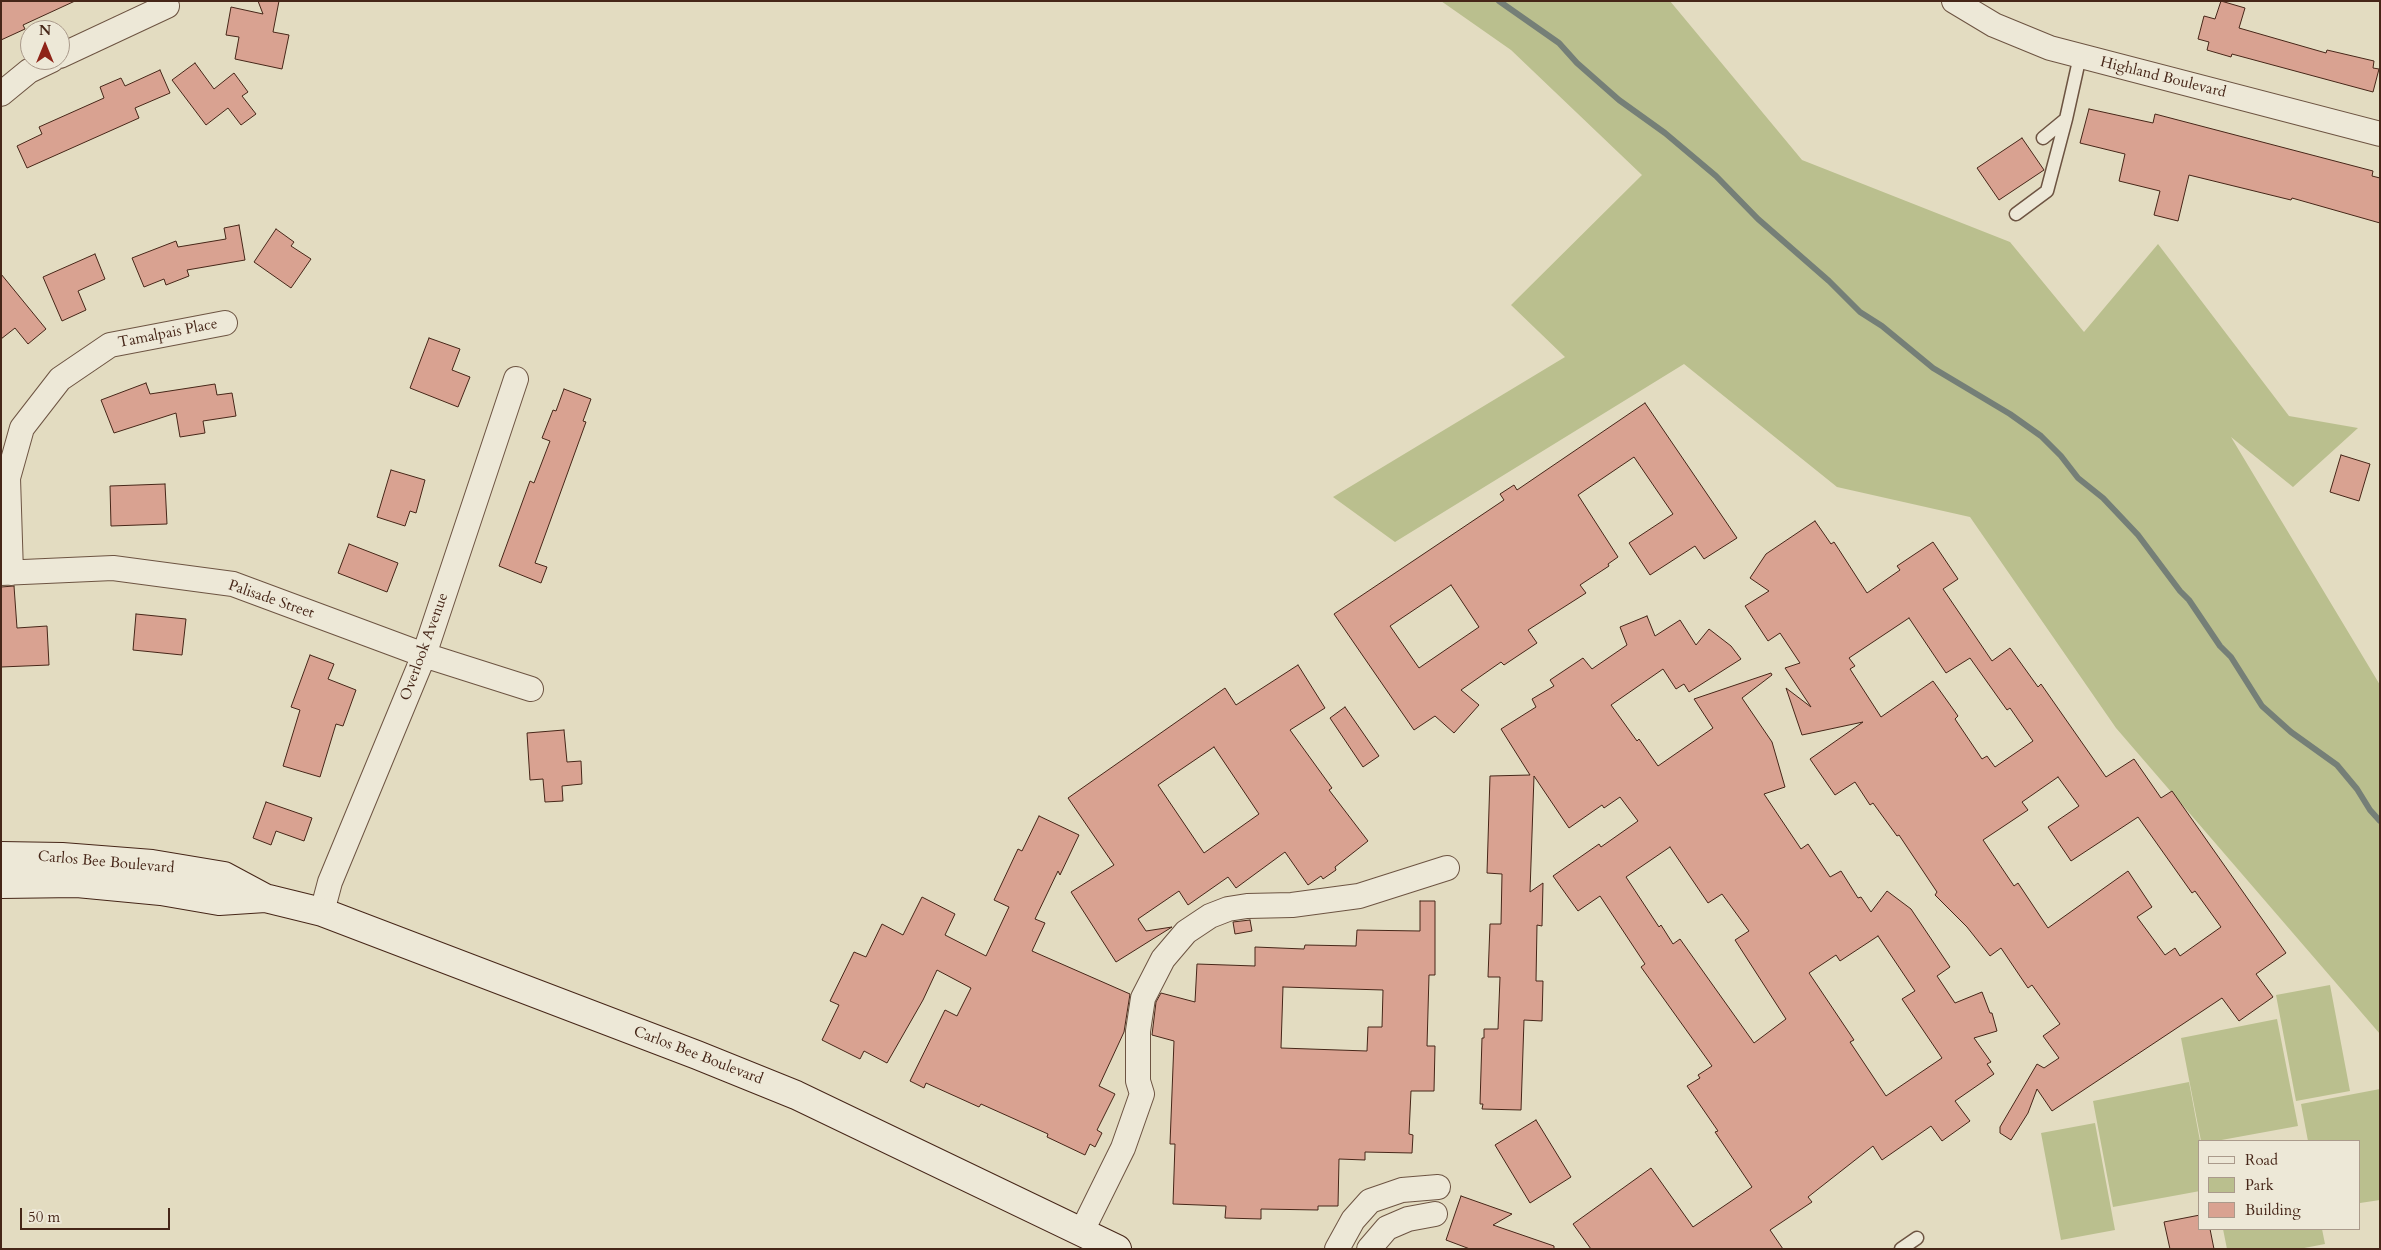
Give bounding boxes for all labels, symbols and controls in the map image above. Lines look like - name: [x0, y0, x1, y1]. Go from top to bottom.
- north arrow: [20, 20, 70, 70]
- text: N: [39, 21, 51, 40]
- street label: Highland Boulevard: [2098, 54, 2228, 102]
- street label: Tamalpais Place: [117, 316, 219, 352]
- street label: Palisade Street: [226, 577, 316, 623]
- street label: Overlook Avenue: [397, 591, 453, 703]
- street label: Carlos Bee Boulevard: [37, 848, 175, 878]
- street label: Carlos Bee Boulevard: [631, 1023, 765, 1089]
- legend: [2198, 1140, 2361, 1230]
- text: Road: [2245, 1150, 2278, 1170]
- text: Park: [2245, 1175, 2274, 1195]
- scale bar: [22, 1198, 172, 1230]
- text: Building: [2245, 1200, 2301, 1220]
- text: 50 m: [28, 1207, 60, 1227]

